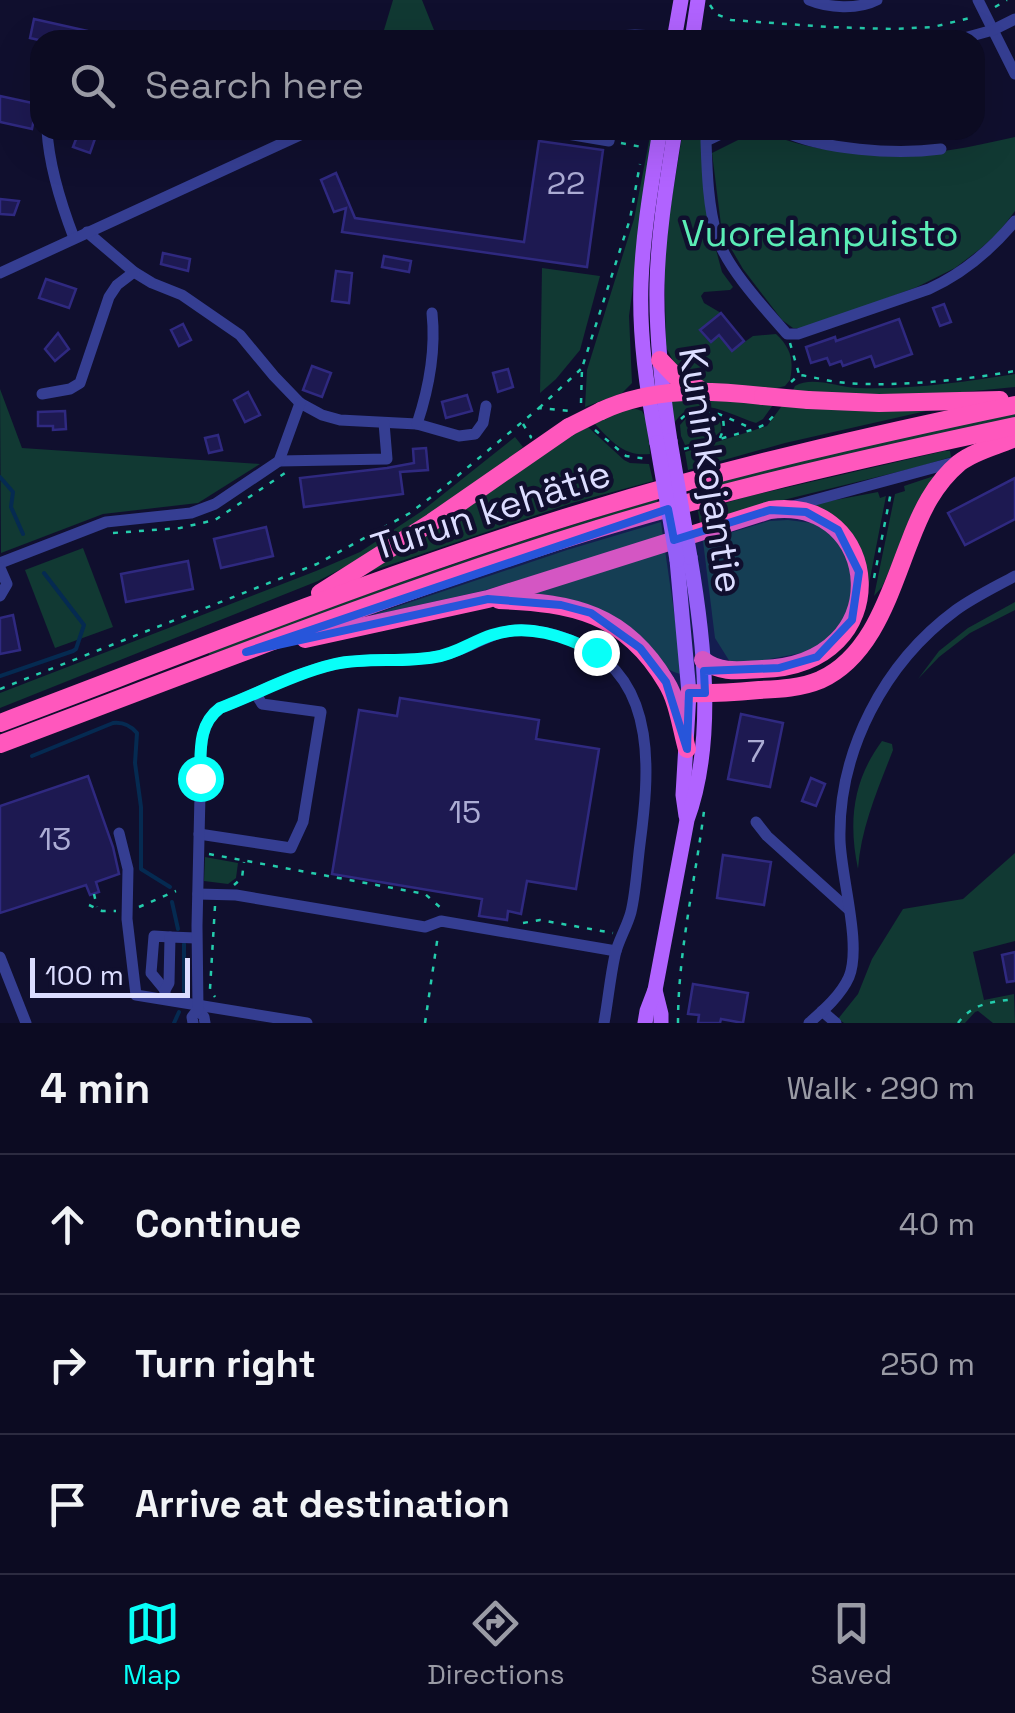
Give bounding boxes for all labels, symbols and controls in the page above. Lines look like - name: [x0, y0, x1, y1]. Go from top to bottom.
- search box: [30, 30, 985, 140]
- icon: search: [65, 58, 120, 113]
- text: Search here: [145, 61, 364, 109]
- house number: 22: [547, 163, 585, 203]
- park label: Vuorelanpuisto: [681, 209, 959, 257]
- street label: Kuninkojantie: [668, 344, 754, 596]
- street label: Turun kehätie: [365, 449, 617, 571]
- route end: [574, 630, 620, 676]
- house number: 7: [747, 731, 765, 771]
- route start: [178, 756, 224, 802]
- house number: 15: [449, 792, 481, 832]
- house number: 13: [39, 819, 71, 859]
- scale bar: [30, 953, 190, 998]
- text: 100 m: [45, 957, 124, 993]
- text: 4 min: [40, 1062, 150, 1115]
- text: Walk · 290 m: [786, 1068, 975, 1108]
- icon: ahead: [40, 1197, 95, 1252]
- text: Continue: [135, 1200, 301, 1248]
- text: 40 m: [899, 1204, 975, 1244]
- icon: right: [40, 1337, 95, 1392]
- text: Turn right: [135, 1340, 316, 1388]
- text: 250 m: [880, 1344, 975, 1384]
- icon: arrive: [40, 1477, 95, 1532]
- text: Arrive at destination: [135, 1480, 510, 1528]
- tab: Map: [123, 1596, 181, 1692]
- tab: Directions: [427, 1596, 564, 1692]
- tab: Saved: [810, 1596, 892, 1692]

